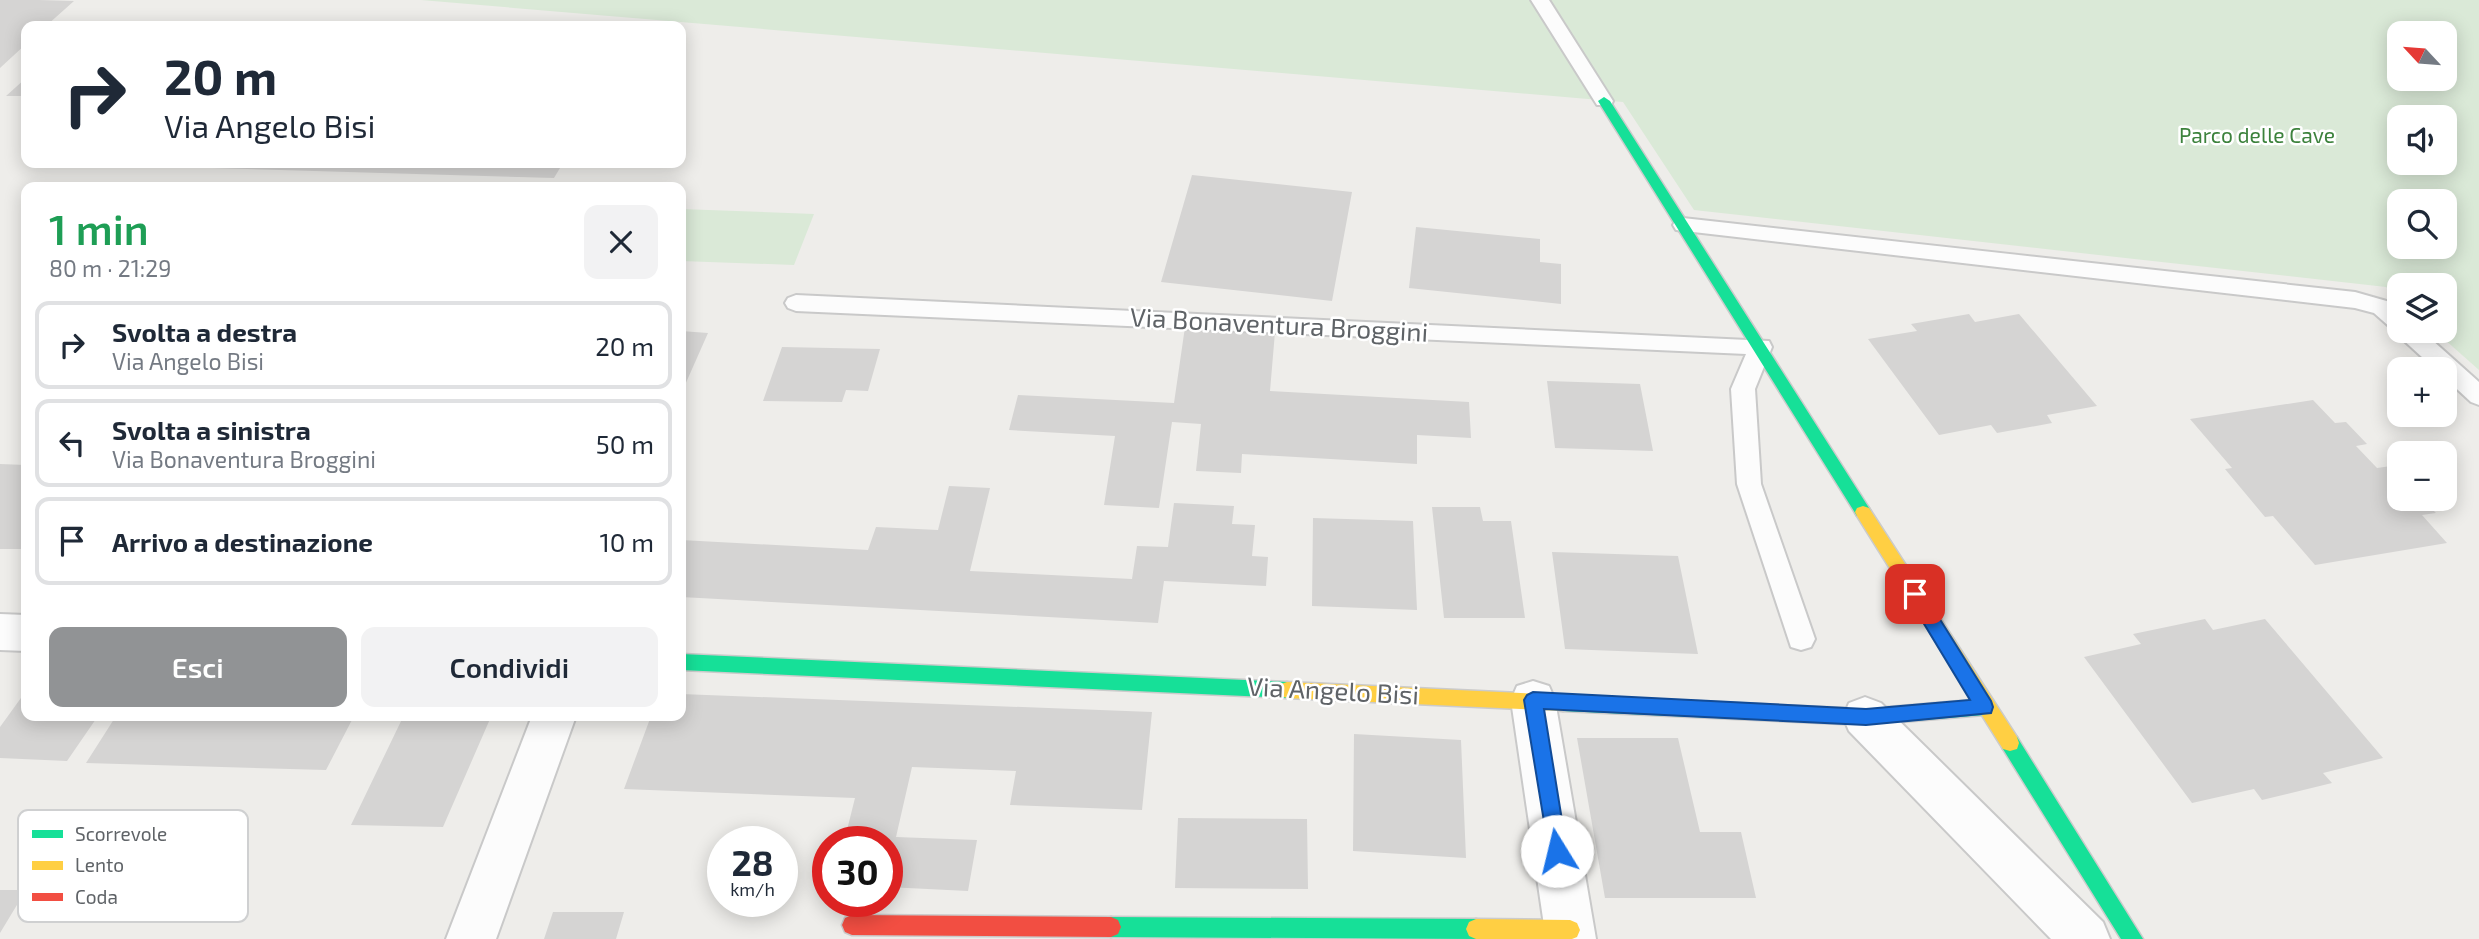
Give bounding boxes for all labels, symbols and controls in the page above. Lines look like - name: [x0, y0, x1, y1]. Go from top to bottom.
- north arrow: [2387, 21, 2457, 91]
- map controls: [2387, 21, 2457, 511]
- text: 20 m: [164, 46, 277, 105]
- icon: right: [49, 49, 140, 140]
- button: sound: [2387, 105, 2457, 175]
- text: Via Angelo Bisi: [164, 106, 376, 144]
- park label: Parco delle Cave: [2179, 122, 2335, 147]
- button: search: [2387, 189, 2457, 259]
- text: 1 min: [49, 203, 149, 253]
- button: close: [584, 205, 658, 279]
- text: 80 m · 21:29: [49, 254, 171, 282]
- button: layers: [2387, 273, 2457, 343]
- street label: Via Bonaventura Broggini: [1129, 300, 1429, 347]
- text: Svolta a destra: [112, 316, 297, 347]
- icon: right: [53, 326, 91, 364]
- text: 20 m: [595, 330, 654, 361]
- text: Via Angelo Bisi: [112, 347, 264, 375]
- button: +: [2387, 357, 2457, 427]
- text: Svolta a sinistra: [112, 414, 311, 445]
- icon: left: [53, 424, 91, 462]
- text: 50 m: [596, 428, 654, 459]
- button: −: [2387, 441, 2457, 511]
- text: Via Bonaventura Broggini: [112, 445, 376, 473]
- icon: arrive: [53, 522, 91, 560]
- text: Arrivo a destinazione: [112, 526, 373, 557]
- text: 10 m: [599, 526, 654, 557]
- pin: [1885, 564, 1945, 624]
- icon: arrive: [1896, 575, 1934, 613]
- button: Esci: [49, 627, 347, 707]
- button: Condividi: [361, 627, 658, 707]
- street label: Via Angelo Bisi: [1246, 670, 1420, 709]
- legend: [18, 810, 248, 922]
- position arrow: [1520, 814, 1594, 888]
- text: Scorrevole: [75, 822, 167, 845]
- speed limit sign: 30: [812, 826, 903, 917]
- text: 28: [731, 841, 774, 883]
- text: Lento: [75, 853, 124, 876]
- text: km/h: [730, 878, 775, 900]
- text: Coda: [75, 885, 118, 908]

